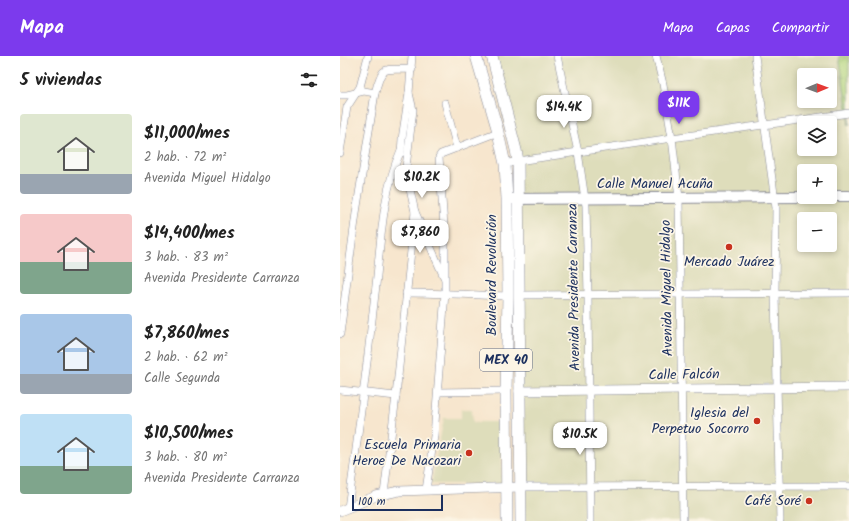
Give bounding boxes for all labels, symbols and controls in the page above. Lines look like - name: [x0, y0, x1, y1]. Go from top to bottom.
- text: Mapa: [20, 13, 64, 43]
- text: Mapa: [663, 17, 694, 39]
- text: Capas: [716, 17, 750, 39]
- text: Compartir: [772, 17, 829, 39]
- text: 5 viviendas: [20, 67, 102, 94]
- north arrow: [797, 68, 837, 108]
- map controls: [797, 68, 837, 252]
- icon: filters: [298, 69, 320, 91]
- pin: $11K: [655, 91, 703, 125]
- text: $11K: [667, 93, 691, 114]
- pin: $14.4K: [531, 95, 597, 129]
- text: $14.4K: [546, 97, 582, 118]
- button: layers: [797, 116, 837, 156]
- text: $11,000/mes: [144, 120, 230, 147]
- icon: home: [52, 130, 100, 178]
- text: 2 hab. · 72 m²: [144, 147, 226, 168]
- button: +: [797, 164, 837, 204]
- pin: $10.2K: [389, 165, 455, 199]
- text: $10.2K: [404, 167, 440, 188]
- text: Avenida Miguel Hidalgo: [144, 168, 271, 189]
- street label: Calle Manuel Acuña: [597, 173, 713, 195]
- street label: Avenida Presidente Carranza: [562, 203, 586, 371]
- button: −: [797, 212, 837, 252]
- street label: Boulevard Revolución: [481, 214, 503, 336]
- text: $14,400/mes: [144, 220, 235, 247]
- pin: $7,860: [387, 220, 453, 254]
- street label: Avenida Miguel Hidalgo: [655, 220, 679, 356]
- text: $7,860: [401, 222, 439, 243]
- icon: home: [52, 230, 100, 278]
- marker: Mercado Juárez: [724, 242, 734, 252]
- text: 3 hab. · 83 m²: [144, 247, 228, 268]
- place label: Mercado Juárez: [684, 251, 774, 273]
- text: Avenida Presidente Carranza: [144, 268, 300, 289]
- text: $7,860/mes: [144, 320, 229, 347]
- icon: home: [52, 330, 100, 378]
- text: 2 hab. · 62 m²: [144, 347, 228, 368]
- road number: MEX 40: [480, 349, 532, 371]
- street label: Calle Falcón: [648, 363, 720, 387]
- text: Calle Segunda: [144, 368, 220, 389]
- place label: Iglesia del Perpetuo Socorro: [651, 402, 750, 440]
- marker: Iglesia del Perpetuo Socorro: [752, 416, 762, 426]
- text: $10,500/mes: [144, 420, 233, 447]
- pin: $10.5K: [547, 422, 613, 456]
- text: $10.5K: [562, 424, 598, 445]
- icon: home: [52, 430, 100, 478]
- place label: Escuela Primaria Heroe De Nacozari: [352, 434, 462, 472]
- text: 3 hab. · 80 m²: [144, 447, 227, 468]
- marker: Escuela Primaria Heroe De Nacozari: [464, 448, 474, 458]
- text: Avenida Presidente Carranza: [144, 468, 300, 489]
- place label: Café Soré: [744, 490, 802, 512]
- scale bar: [352, 493, 443, 512]
- text: 100 m: [358, 493, 386, 511]
- marker: Café Soré: [804, 496, 814, 506]

